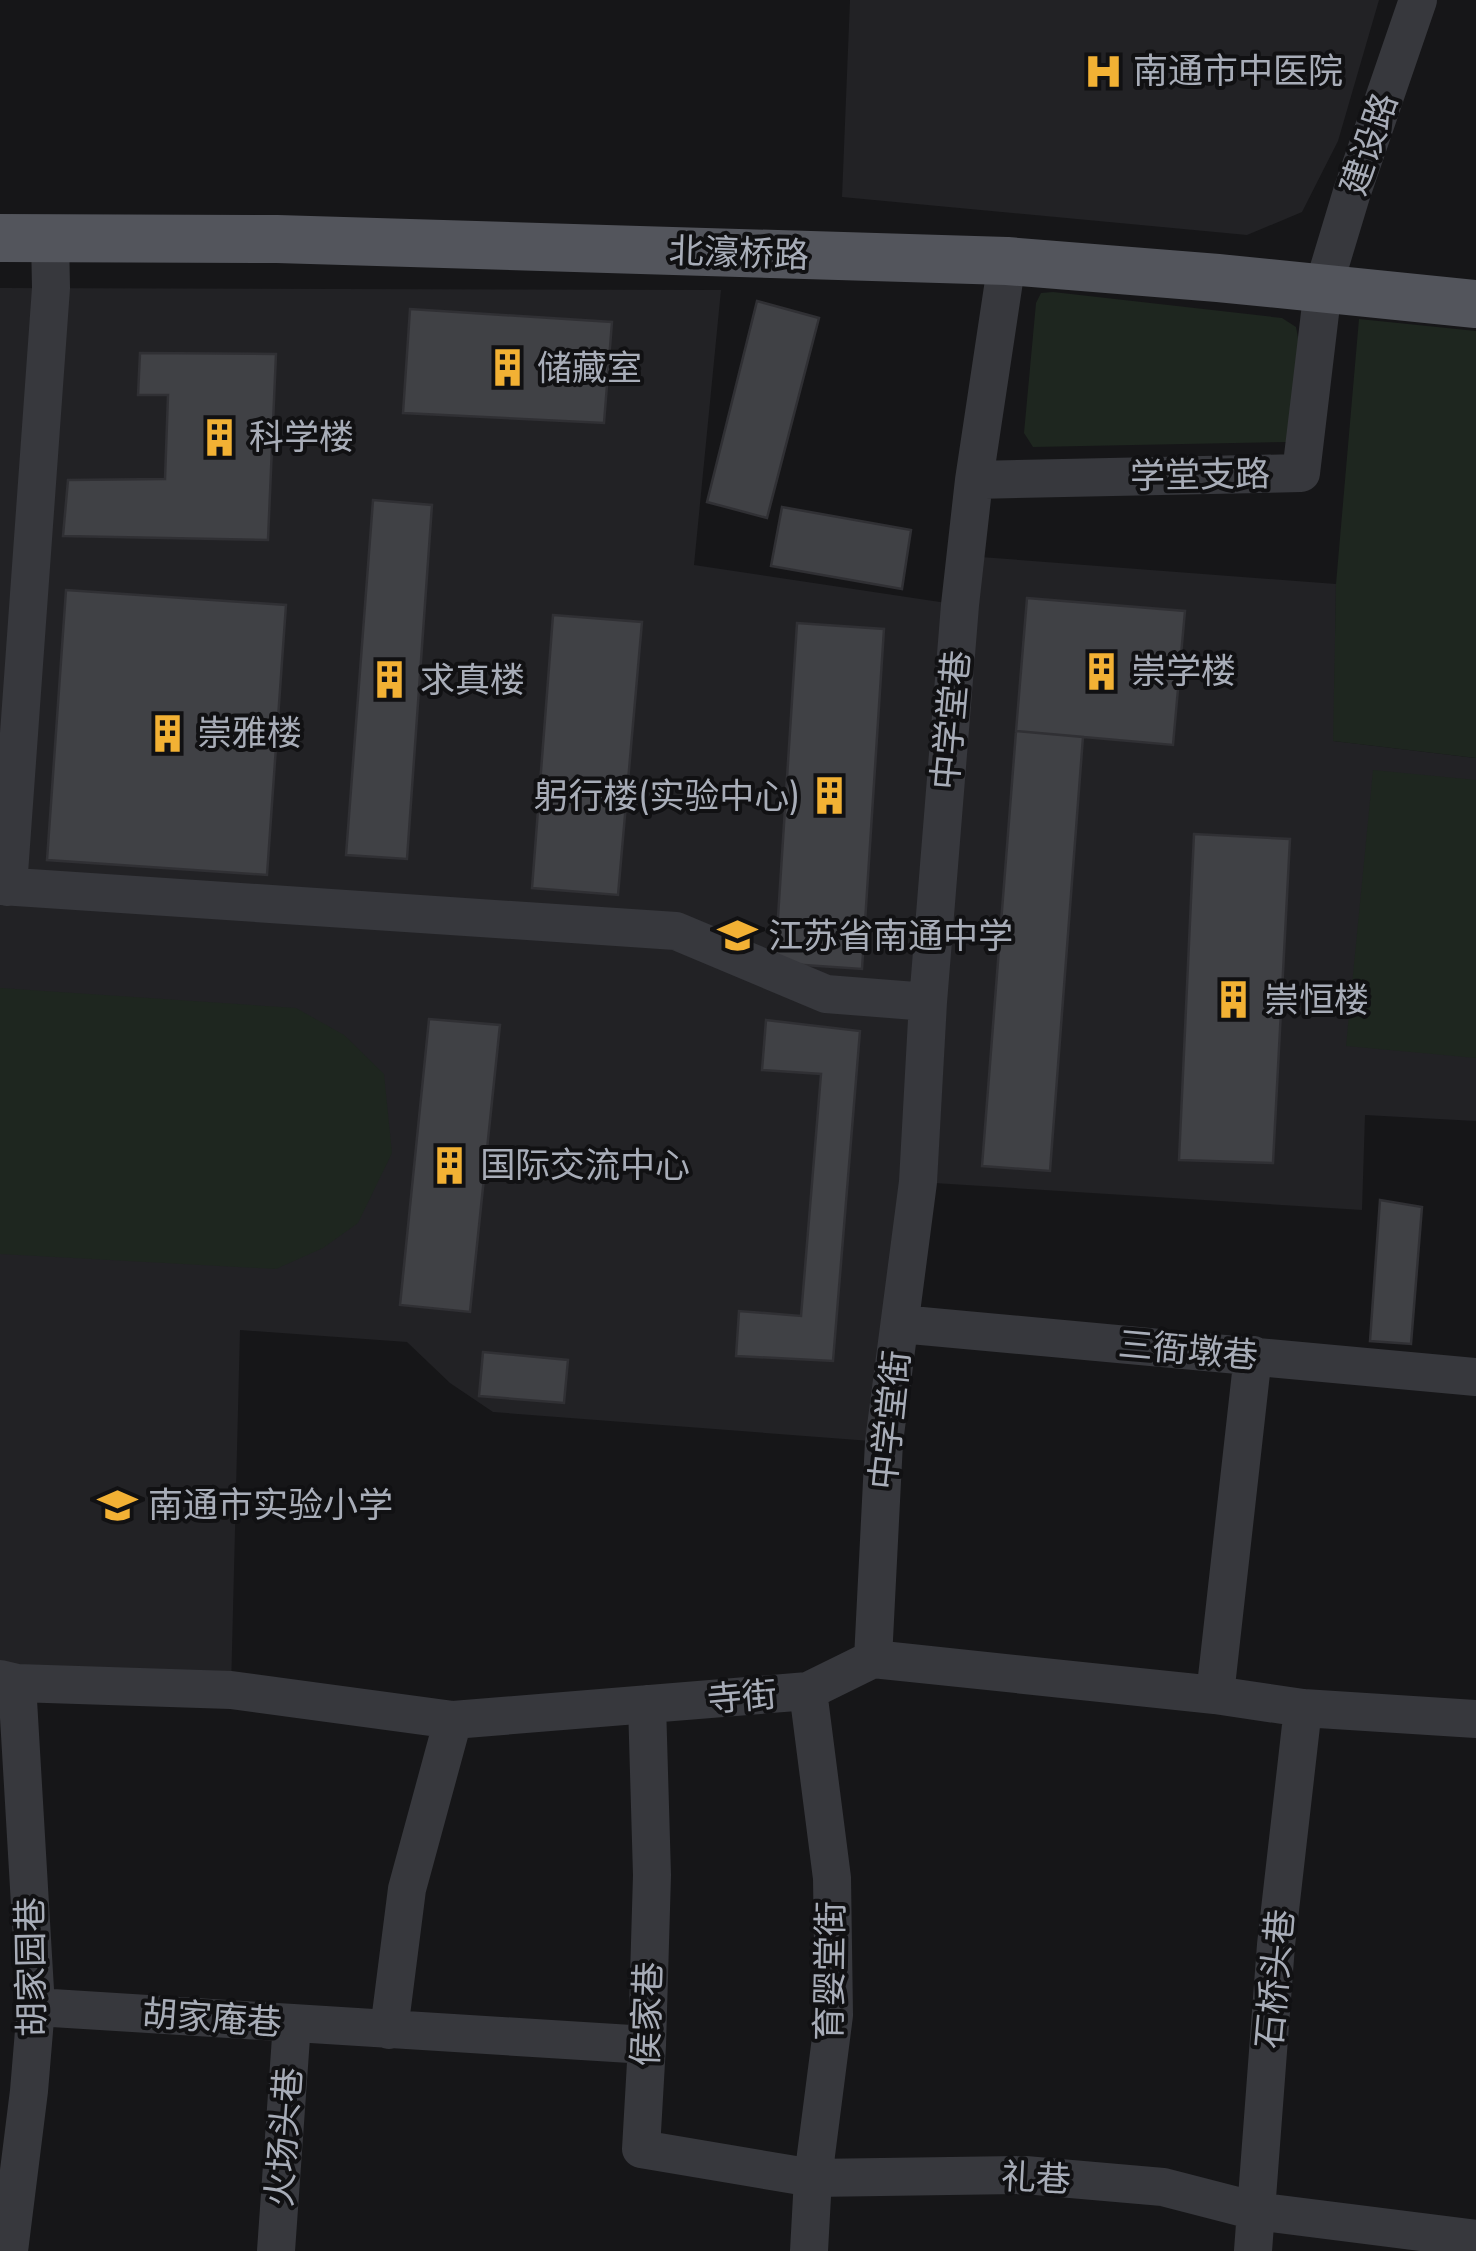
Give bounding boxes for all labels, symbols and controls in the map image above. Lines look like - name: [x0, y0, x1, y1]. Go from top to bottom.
- place label: 南通市中医院: [1133, 46, 1343, 96]
- hospital icon: 南通市中医院: [1082, 50, 1124, 92]
- street label: 建设路: [1328, 86, 1410, 202]
- street label: 北濠桥路: [668, 226, 810, 280]
- place label: 储藏室: [537, 343, 642, 393]
- building icon: 储藏室: [486, 347, 528, 389]
- place label: 科学楼: [249, 412, 354, 462]
- building icon: 科学楼: [198, 416, 240, 458]
- street label: 学堂支路: [1130, 449, 1270, 501]
- place label: 崇学楼: [1131, 646, 1236, 696]
- street label: 中学堂巷: [920, 648, 982, 792]
- building icon: 崇学楼: [1080, 650, 1122, 692]
- place label: 求真楼: [420, 655, 525, 705]
- building icon: 求真楼: [369, 659, 411, 701]
- place label: 崇雅楼: [197, 708, 302, 758]
- building icon: 崇雅楼: [146, 712, 188, 754]
- place label: 躬行楼(实验中心): [533, 771, 800, 821]
- building icon: 躬行楼(实验中心): [809, 775, 851, 817]
- place label: 江苏省南通中学: [768, 911, 1013, 961]
- school or university icon: 江苏省南通中学: [717, 915, 759, 957]
- place label: 崇恒楼: [1264, 975, 1369, 1025]
- building icon: 崇恒楼: [1213, 979, 1255, 1021]
- place label: 国际交流中心: [480, 1140, 690, 1190]
- building icon: 国际交流中心: [429, 1144, 471, 1186]
- street label: 三衙墩巷: [1116, 1319, 1260, 1381]
- street label: 中学堂街: [858, 1348, 922, 1492]
- place label: 南通市实验小学: [148, 1480, 393, 1530]
- school or university icon: 南通市实验小学: [97, 1484, 139, 1526]
- street label: 寺街: [705, 1669, 779, 1725]
- street label: 胡家园巷: [5, 1897, 57, 2037]
- street label: 育婴堂街: [804, 1901, 856, 2041]
- street label: 石桥头巷: [1244, 1907, 1306, 2051]
- street label: 侯家巷: [620, 1961, 674, 2067]
- street label: 胡家庵巷: [140, 1988, 284, 2048]
- street label: 火场头巷: [254, 2065, 314, 2209]
- street label: 礼巷: [1000, 2151, 1072, 2205]

